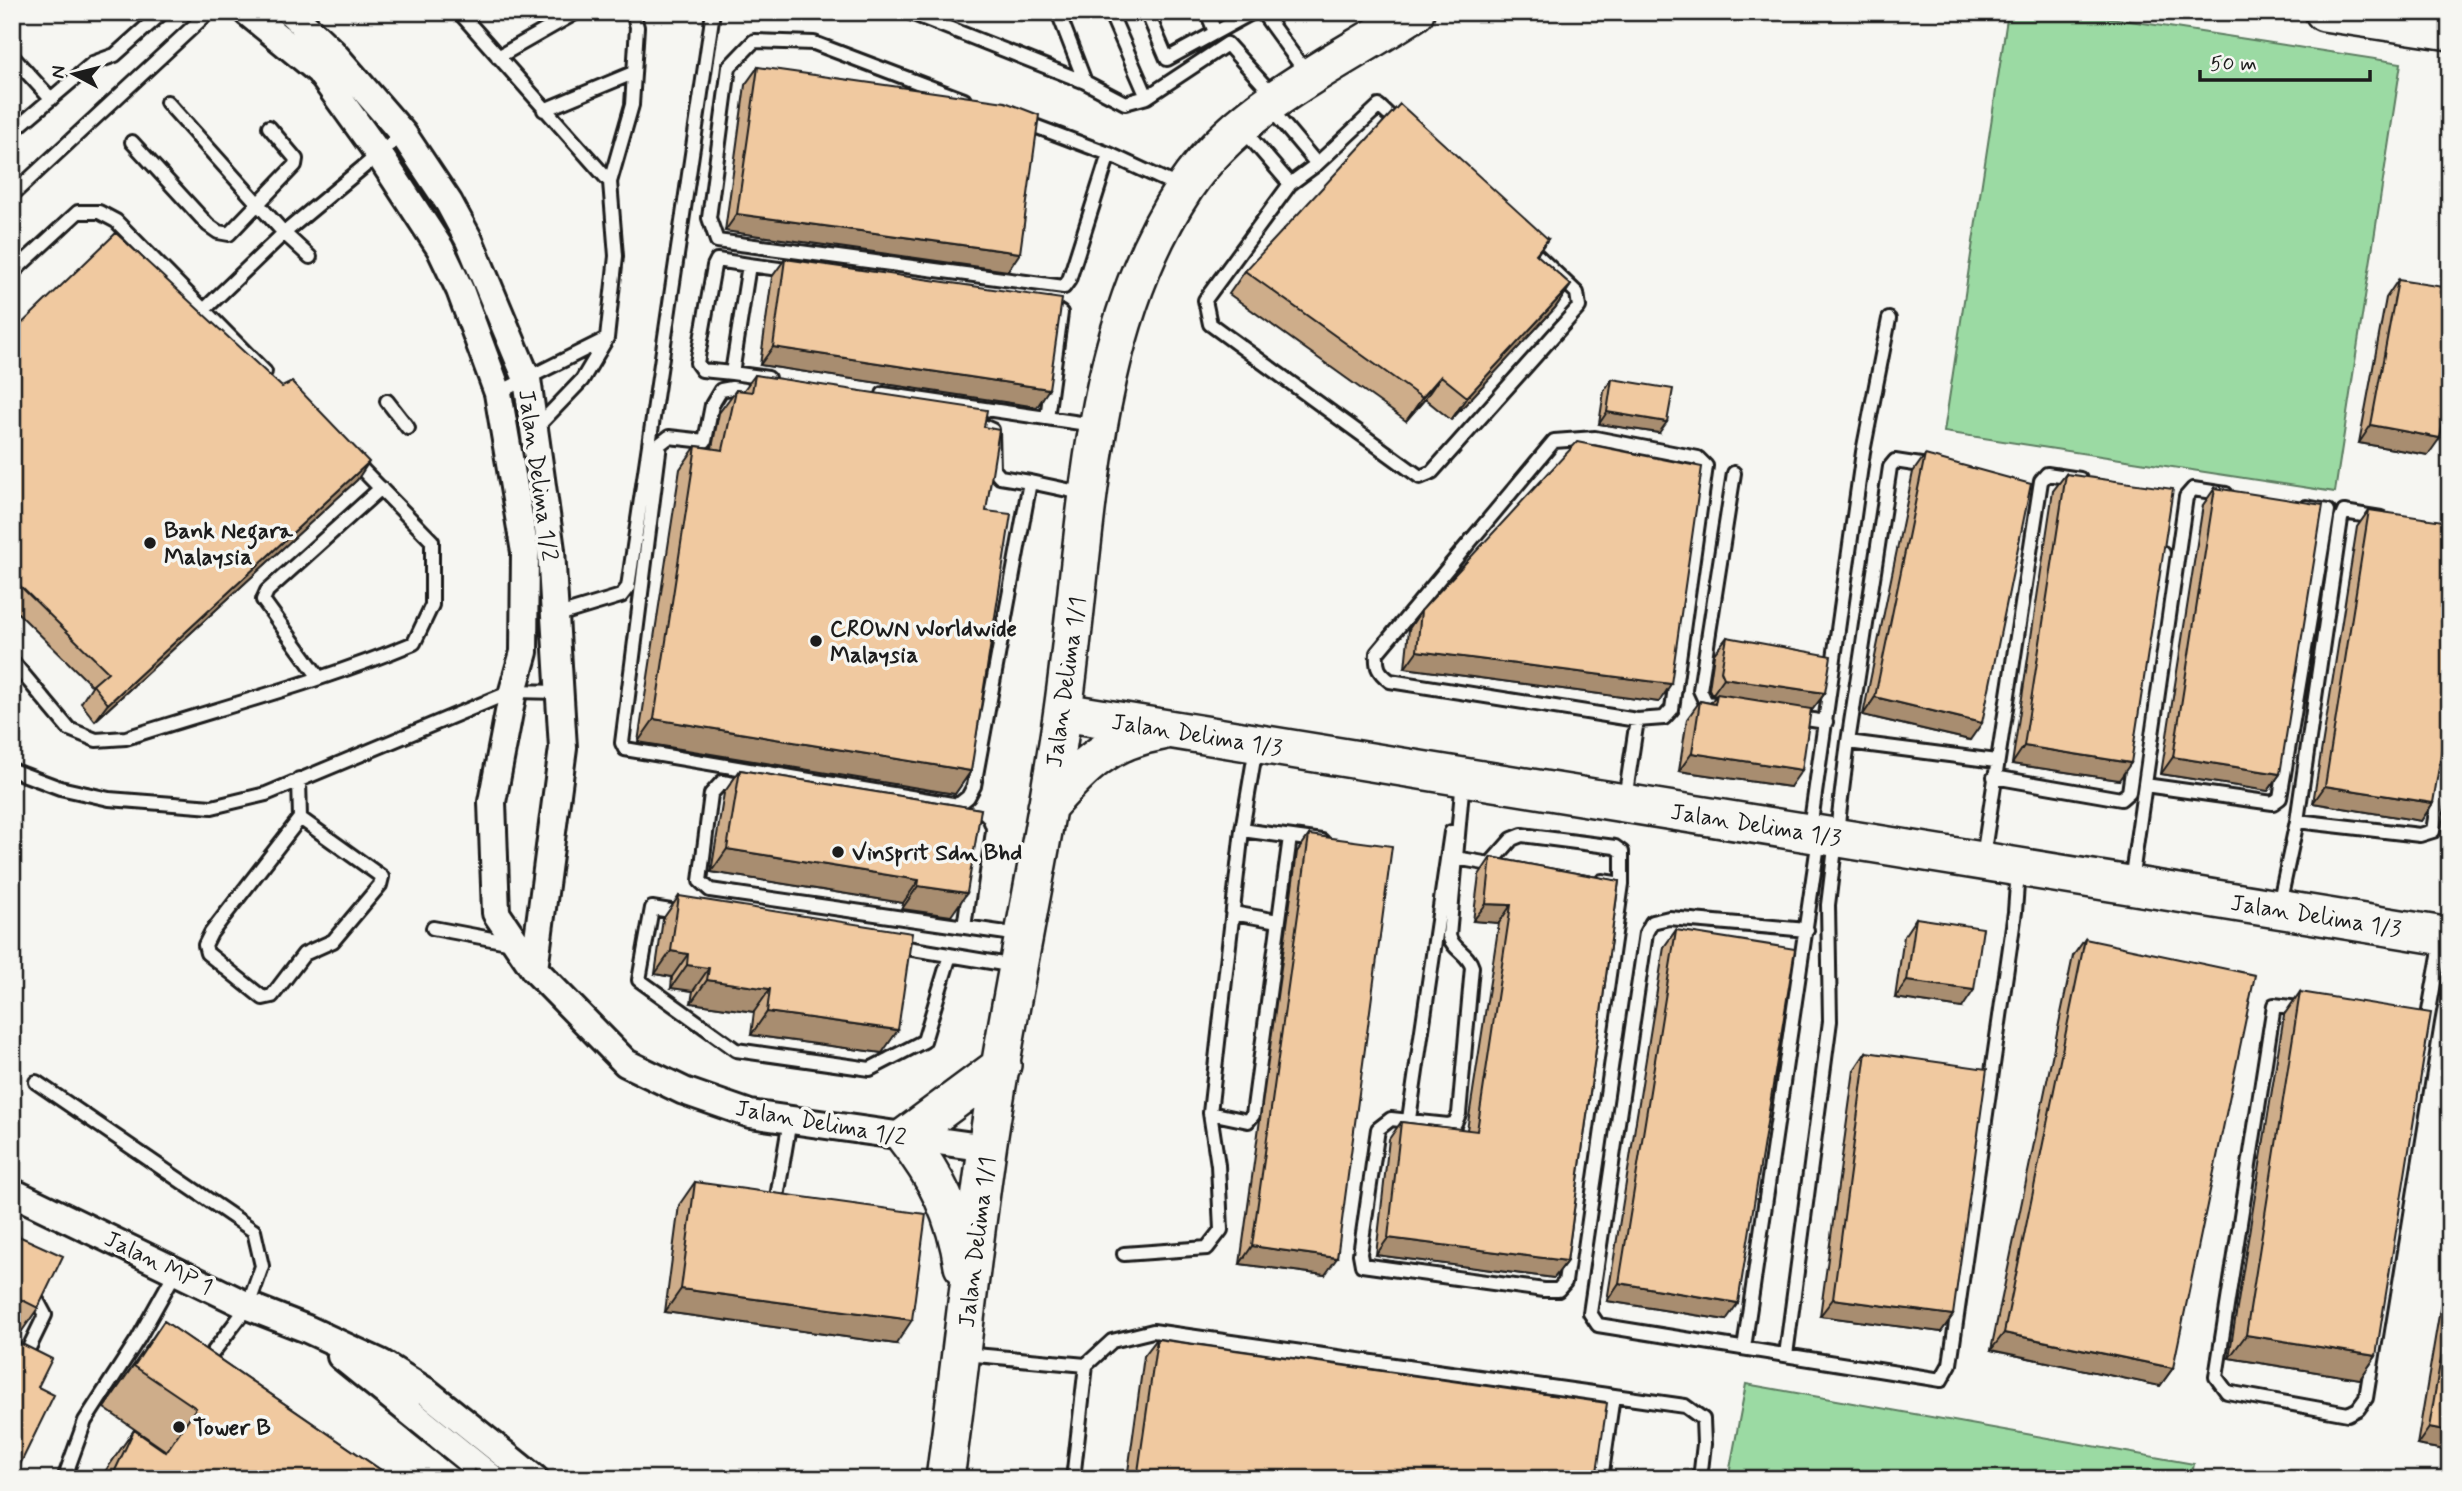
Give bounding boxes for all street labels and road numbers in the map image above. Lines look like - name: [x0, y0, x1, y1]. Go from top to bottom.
- street label: Jalan Delima 1/2: [510, 388, 564, 563]
- street label: Jalan Delima 1/1: [1040, 595, 1094, 770]
- street label: Jalan Delima 1/3: [1109, 708, 1284, 764]
- street label: Jalan Delima 1/3: [1668, 798, 1843, 854]
- street label: Jalan Delima 1/3: [2228, 889, 2403, 945]
- street label: Jalan Delima 1/2: [733, 1094, 908, 1154]
- street label: Jalan Delima 1/1: [953, 1155, 1003, 1329]
- street label: Jalan MP 1: [99, 1225, 217, 1303]

